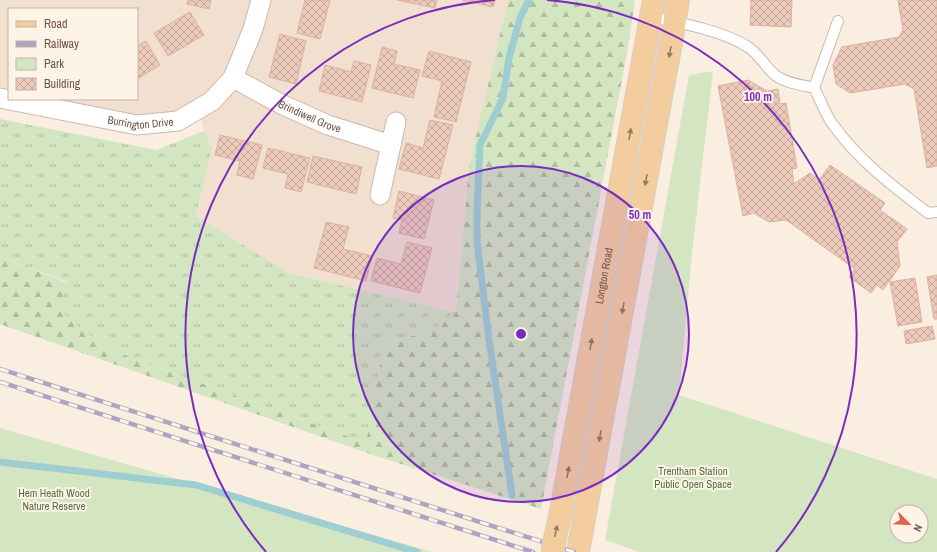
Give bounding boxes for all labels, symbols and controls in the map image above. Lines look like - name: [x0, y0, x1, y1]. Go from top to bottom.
- legend: [8, 8, 138, 100]
- text: Road: [44, 16, 68, 32]
- text: Railway: [44, 36, 79, 52]
- one-way arrow: [666, 46, 672, 58]
- text: Park: [44, 56, 64, 72]
- text: Building: [44, 76, 81, 92]
- text: 100 m: [744, 89, 772, 105]
- street label: Brindiwell Grove: [276, 97, 343, 136]
- street label: Burrington Drive: [106, 112, 174, 132]
- one-way arrow: [627, 128, 633, 140]
- one-way arrow: [643, 174, 649, 186]
- text: 50 m: [629, 207, 651, 223]
- street label: Longton Road: [592, 247, 616, 305]
- one-way arrow: [620, 302, 626, 314]
- centre of rings: [514, 327, 528, 341]
- one-way arrow: [589, 338, 595, 351]
- one-way arrow: [596, 430, 602, 442]
- park label: Trentham Station Public Open Space: [654, 464, 732, 491]
- one-way arrow: [565, 466, 571, 478]
- park label: Hem Heath Wood Nature Reserve: [18, 486, 90, 513]
- north arrow: [889, 504, 929, 544]
- text: N: [910, 522, 926, 534]
- one-way arrow: [554, 525, 560, 537]

